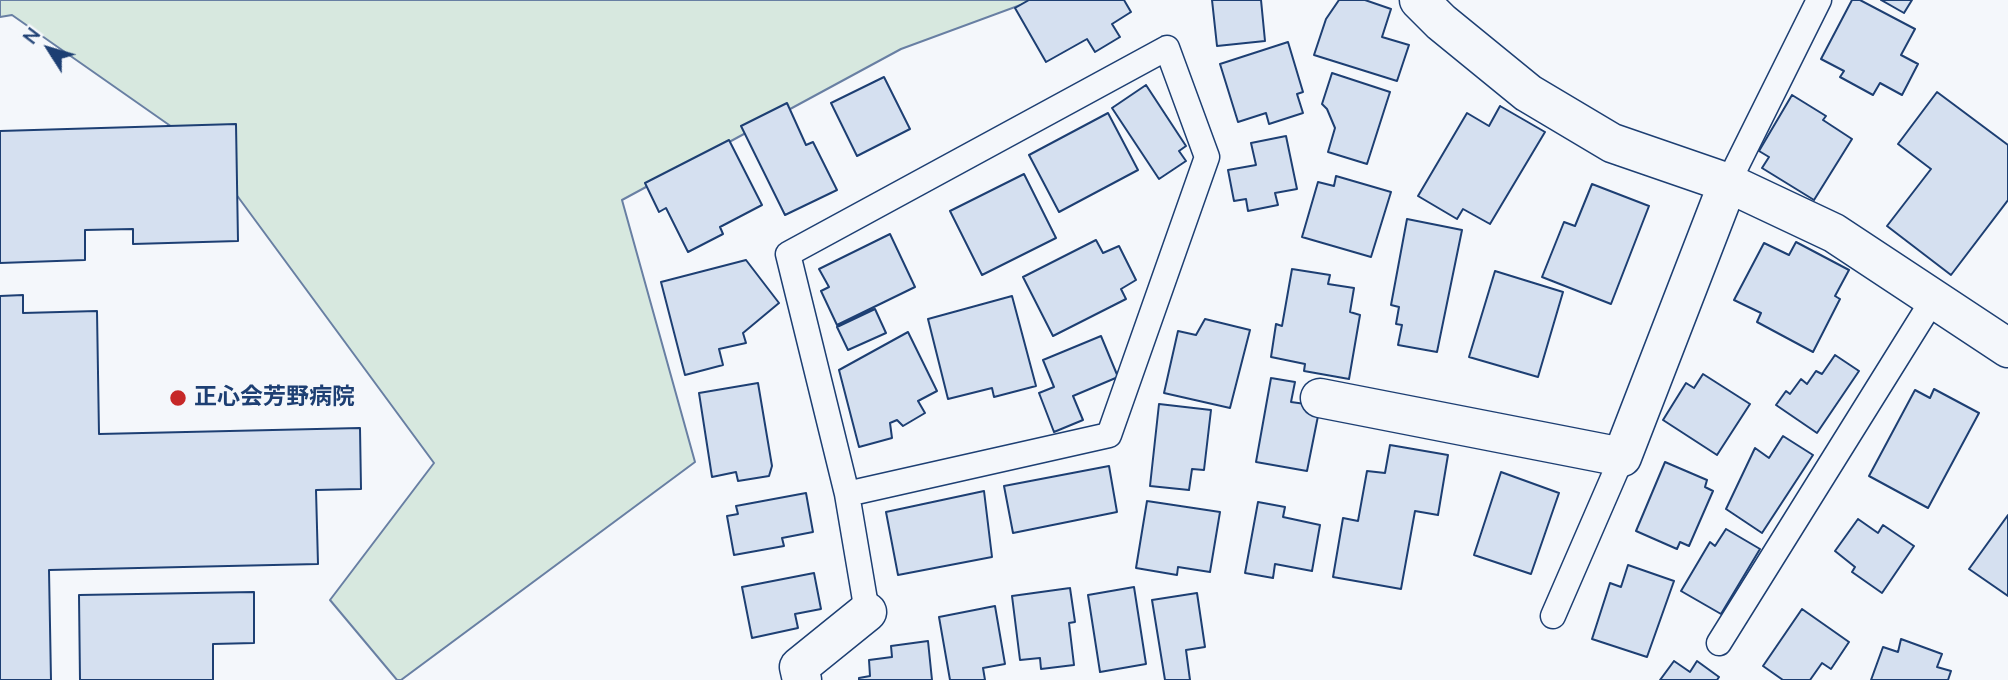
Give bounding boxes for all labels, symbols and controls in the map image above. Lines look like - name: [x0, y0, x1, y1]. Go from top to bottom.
- north arrow: [14, 14, 84, 84]
- text: N: [18, 23, 47, 50]
- place label: 正心会芳野病院: [194, 384, 355, 412]
- marker: 正心会芳野病院: [168, 388, 188, 408]

